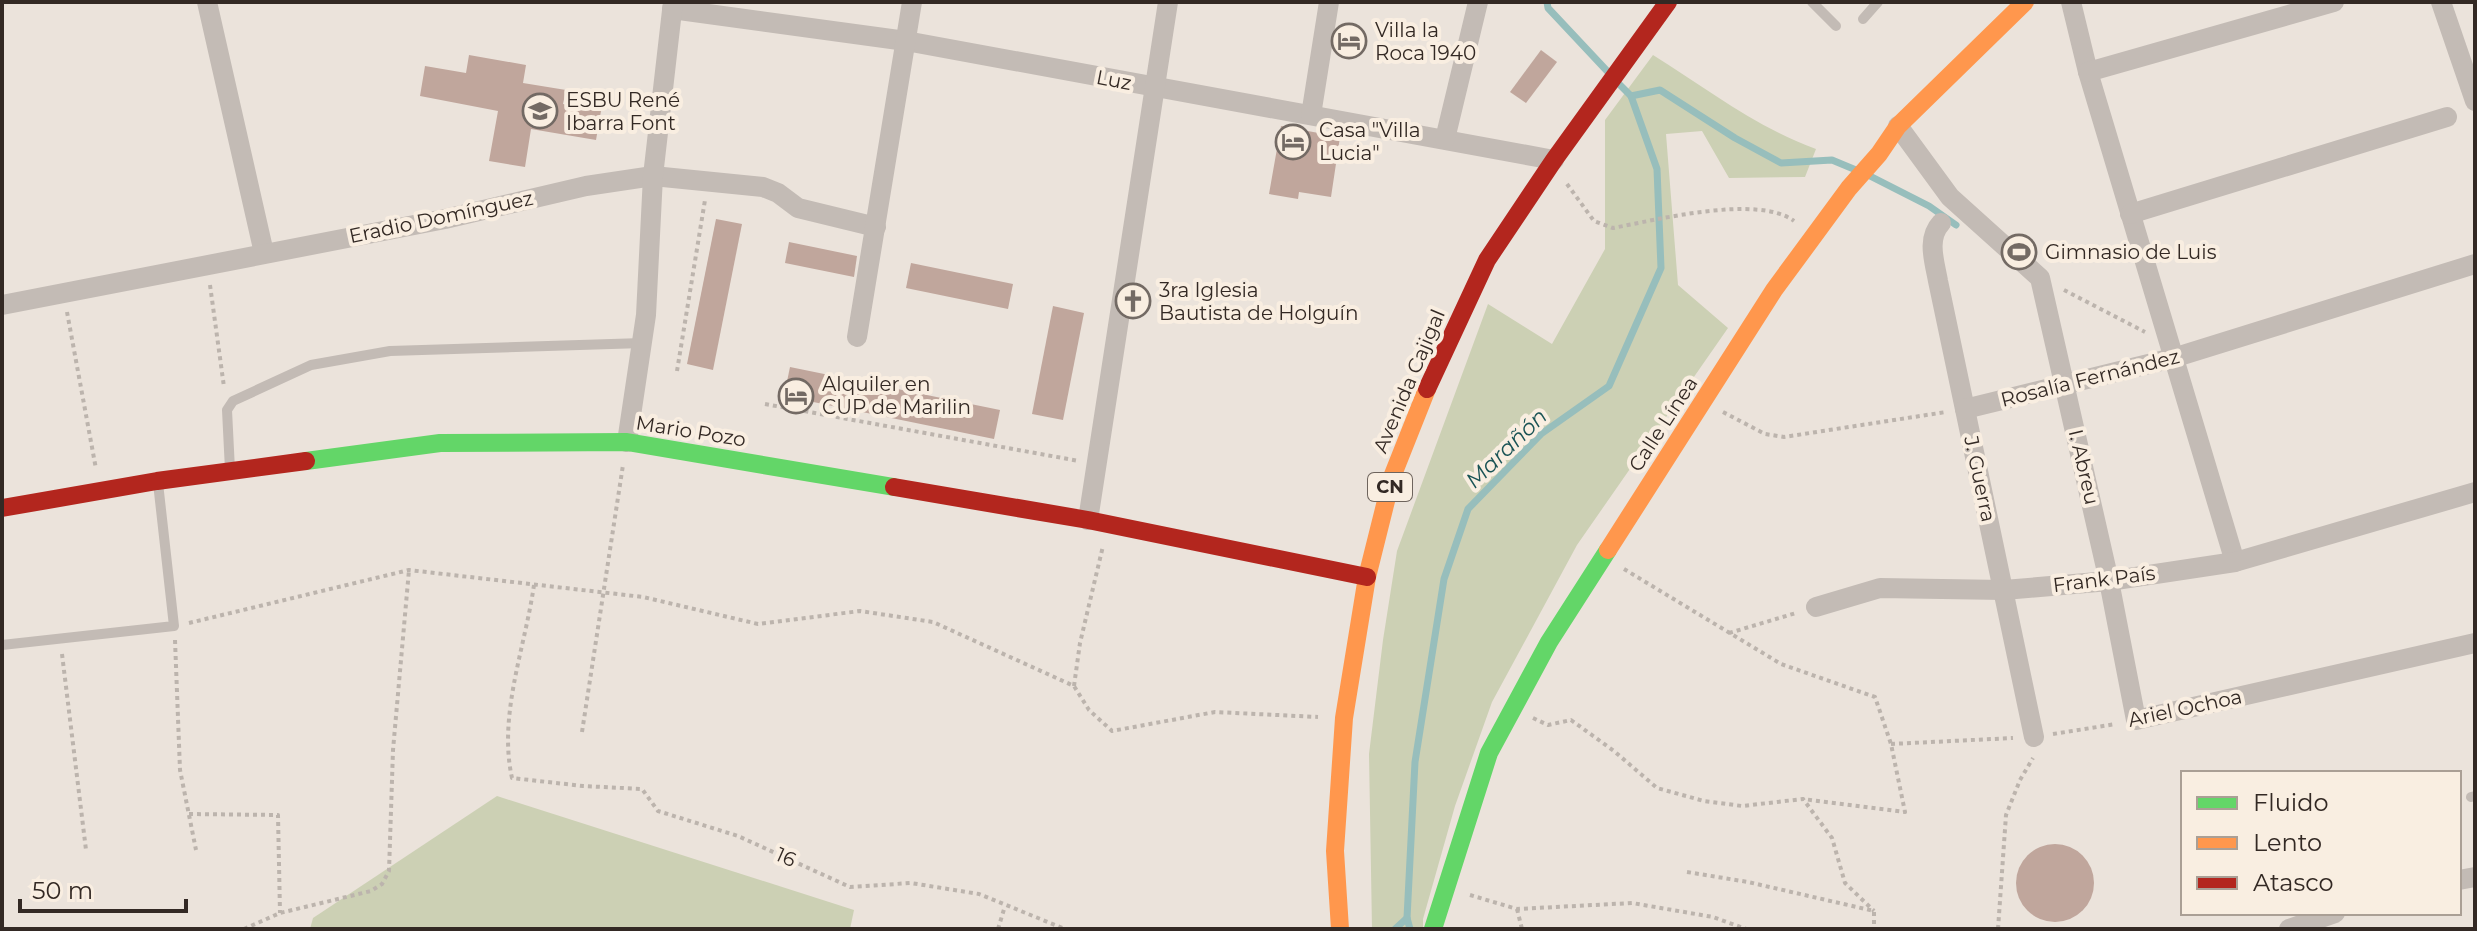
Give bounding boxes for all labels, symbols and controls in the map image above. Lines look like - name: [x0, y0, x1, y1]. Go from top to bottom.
- place label: Villa la Roca 1940: [1375, 18, 1476, 65]
- hotel icon: Villa la Roca 1940: [1330, 22, 1368, 60]
- street label: Luz: [1094, 65, 1134, 95]
- place label: ESBU René Ibarra Font: [566, 88, 680, 135]
- school or university icon: ESBU René Ibarra Font: [521, 92, 559, 130]
- place label: Casa "Villa Lucia": [1319, 118, 1421, 165]
- hotel icon: Casa "Villa Lucia": [1274, 123, 1312, 161]
- street label: Eradio Domínguez: [347, 186, 535, 248]
- sports icon: Gimnasio de Luis: [2000, 233, 2038, 271]
- place label: Gimnasio de Luis: [2045, 240, 2217, 264]
- place label: 3ra Iglesia Bautista de Holguín: [1159, 278, 1358, 325]
- church icon: 3ra Iglesia Bautista de Holguín: [1114, 282, 1152, 320]
- street label: Avenida Cajigal: [1368, 306, 1450, 456]
- street label: Rosalía Fernández: [1998, 344, 2182, 412]
- place label: Alquiler en CUP de Marilin: [822, 372, 971, 419]
- street label: Calle Línea: [1623, 372, 1703, 476]
- hotel icon: Alquiler en CUP de Marilin: [777, 377, 815, 415]
- water label: Marañón: [1460, 403, 1553, 494]
- street label: Mario Pozo: [634, 410, 748, 452]
- street label: I. Abreu: [2064, 427, 2104, 507]
- street label: J. Guerra: [1959, 433, 2001, 524]
- road number: CN: [1368, 473, 1412, 501]
- street label: Frank País: [2051, 561, 2157, 597]
- street label: Ariel Ochoa: [2126, 684, 2244, 732]
- legend: [2181, 771, 2461, 915]
- text: Fluido: [2253, 788, 2329, 817]
- text: Lento: [2253, 828, 2322, 857]
- street label: 16: [772, 842, 800, 872]
- scale bar: [20, 863, 186, 913]
- text: Atasco: [2253, 868, 2334, 897]
- text: 50 m: [32, 876, 93, 905]

